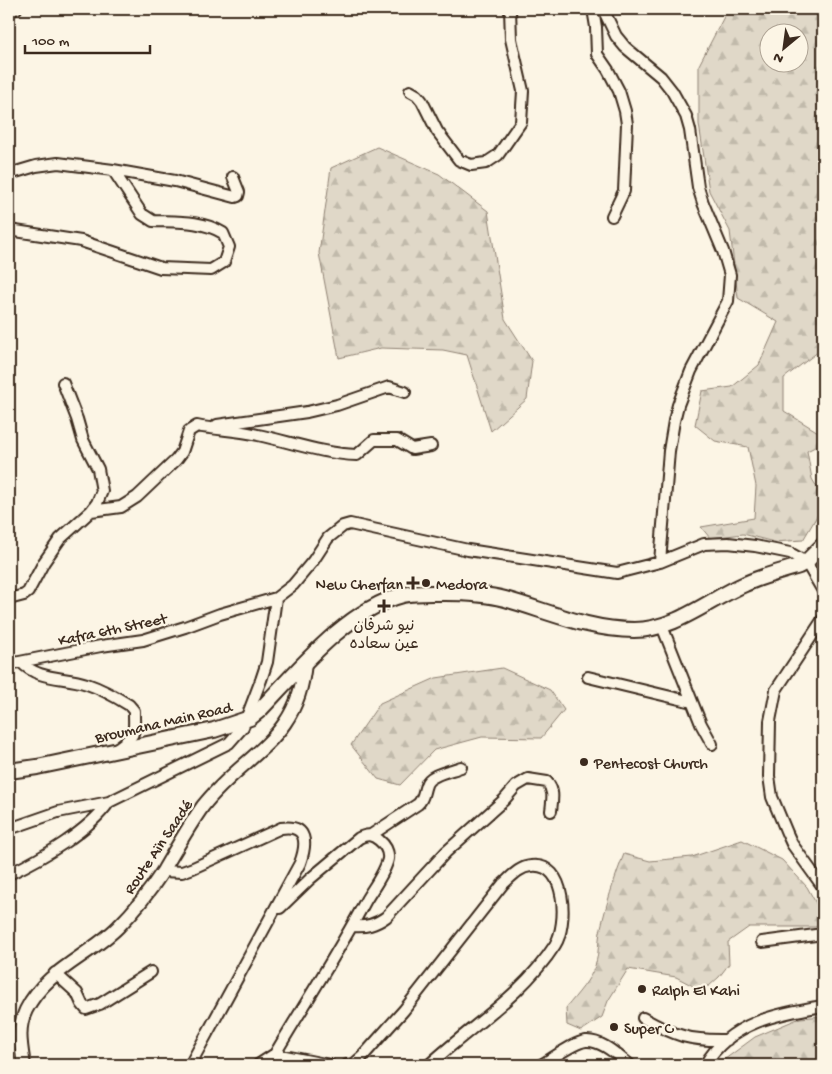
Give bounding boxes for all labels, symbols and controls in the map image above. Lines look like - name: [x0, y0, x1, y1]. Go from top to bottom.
- scale bar: [25, 22, 150, 54]
- north arrow: [760, 22, 810, 72]
- text: 100 m: [31, 33, 70, 51]
- text: N: [771, 48, 787, 67]
- place label: New Cherfan: [316, 577, 403, 596]
- marker: New Cherfan: [407, 577, 419, 589]
- marker: Medora: [420, 577, 432, 589]
- place label: Medora: [436, 577, 489, 596]
- marker: نيو شرفان عين سعاده: [378, 600, 390, 612]
- street label: Kafra 6th Street: [57, 610, 170, 652]
- place label: نيو شرفان عين سعاده: [349, 618, 419, 655]
- street label: Broumana Main Road: [92, 699, 236, 750]
- marker: Pentecost Church: [578, 756, 590, 768]
- place label: Pentecost Church: [593, 756, 708, 775]
- street label: Route Aïn Saadé: [121, 796, 199, 899]
- marker: Ralph El Kahi: [636, 983, 648, 995]
- place label: Ralph El Kahi: [652, 983, 740, 1002]
- marker: Super C: [608, 1021, 620, 1033]
- place label: Super C: [624, 1021, 675, 1040]

